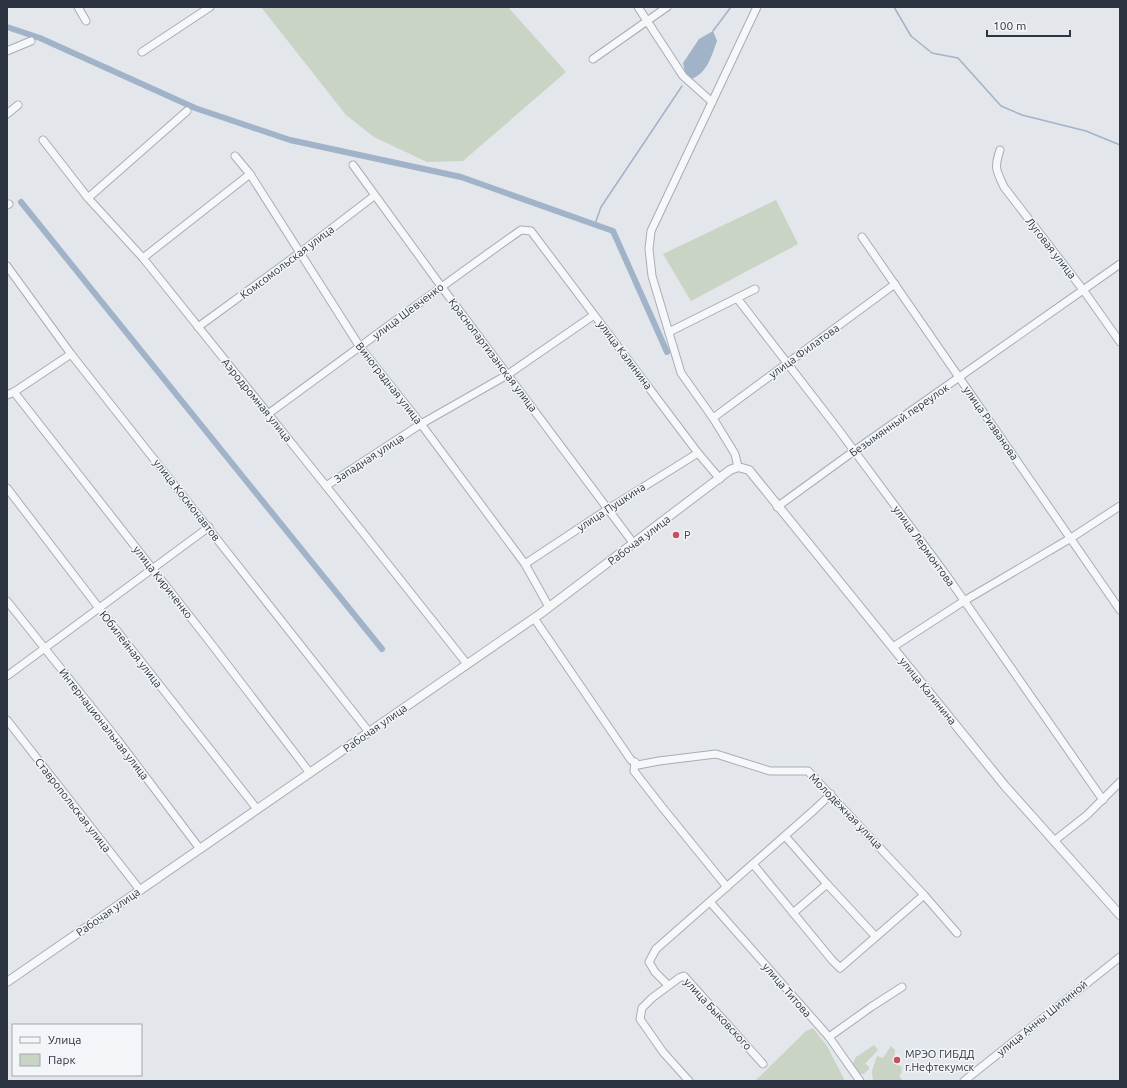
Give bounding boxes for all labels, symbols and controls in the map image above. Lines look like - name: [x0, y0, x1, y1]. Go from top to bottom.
- scale bar: [987, 12, 1070, 38]
- text: 100 m: [993, 19, 1026, 32]
- street label: Луговая улица: [1023, 215, 1079, 281]
- street label: Комсомольская улица: [238, 223, 336, 301]
- street label: улица Шевченко: [370, 280, 446, 342]
- street label: Краснопартизанская улица: [446, 296, 540, 414]
- street label: улица Калинина: [595, 318, 655, 392]
- street label: улица Филатова: [767, 322, 841, 380]
- street label: Виноградная улица: [354, 340, 424, 426]
- street label: Аэродромная улица: [220, 356, 294, 444]
- street label: Безымянный переулок: [847, 381, 951, 459]
- street label: улица Ризванова: [961, 384, 1021, 462]
- street label: Западная улица: [332, 431, 406, 485]
- street label: улица Космонавтов: [151, 457, 223, 543]
- street label: улица Пушкина: [575, 481, 647, 533]
- street label: улица Лермонтова: [891, 503, 957, 589]
- street label: Рабочая улица: [605, 513, 673, 567]
- place label: Р: [684, 529, 691, 541]
- marker: Р: [671, 530, 681, 540]
- street label: улица Кириченко: [131, 543, 195, 621]
- street label: Юбилейная улица: [97, 608, 165, 690]
- street label: улица Калинина: [897, 655, 959, 727]
- street label: Интернациональная улица: [57, 666, 151, 782]
- street label: Рабочая улица: [341, 702, 409, 754]
- street label: Ставропольская улица: [33, 756, 113, 854]
- street label: Молодёжная улица: [807, 771, 885, 851]
- street label: Рабочая улица: [74, 886, 142, 938]
- street label: улица Титова: [760, 961, 814, 1019]
- street label: улица Быковского: [682, 976, 754, 1052]
- street label: улица Анны Шилиной: [994, 978, 1090, 1058]
- legend: [12, 1024, 142, 1076]
- text: Улица: [48, 1033, 81, 1046]
- place label: МРЭО ГИБДД г.Нефтекумск: [905, 1048, 975, 1073]
- text: Парк: [48, 1053, 76, 1066]
- marker: МРЭО ГИБДД г.Нефтекумск: [892, 1055, 902, 1065]

